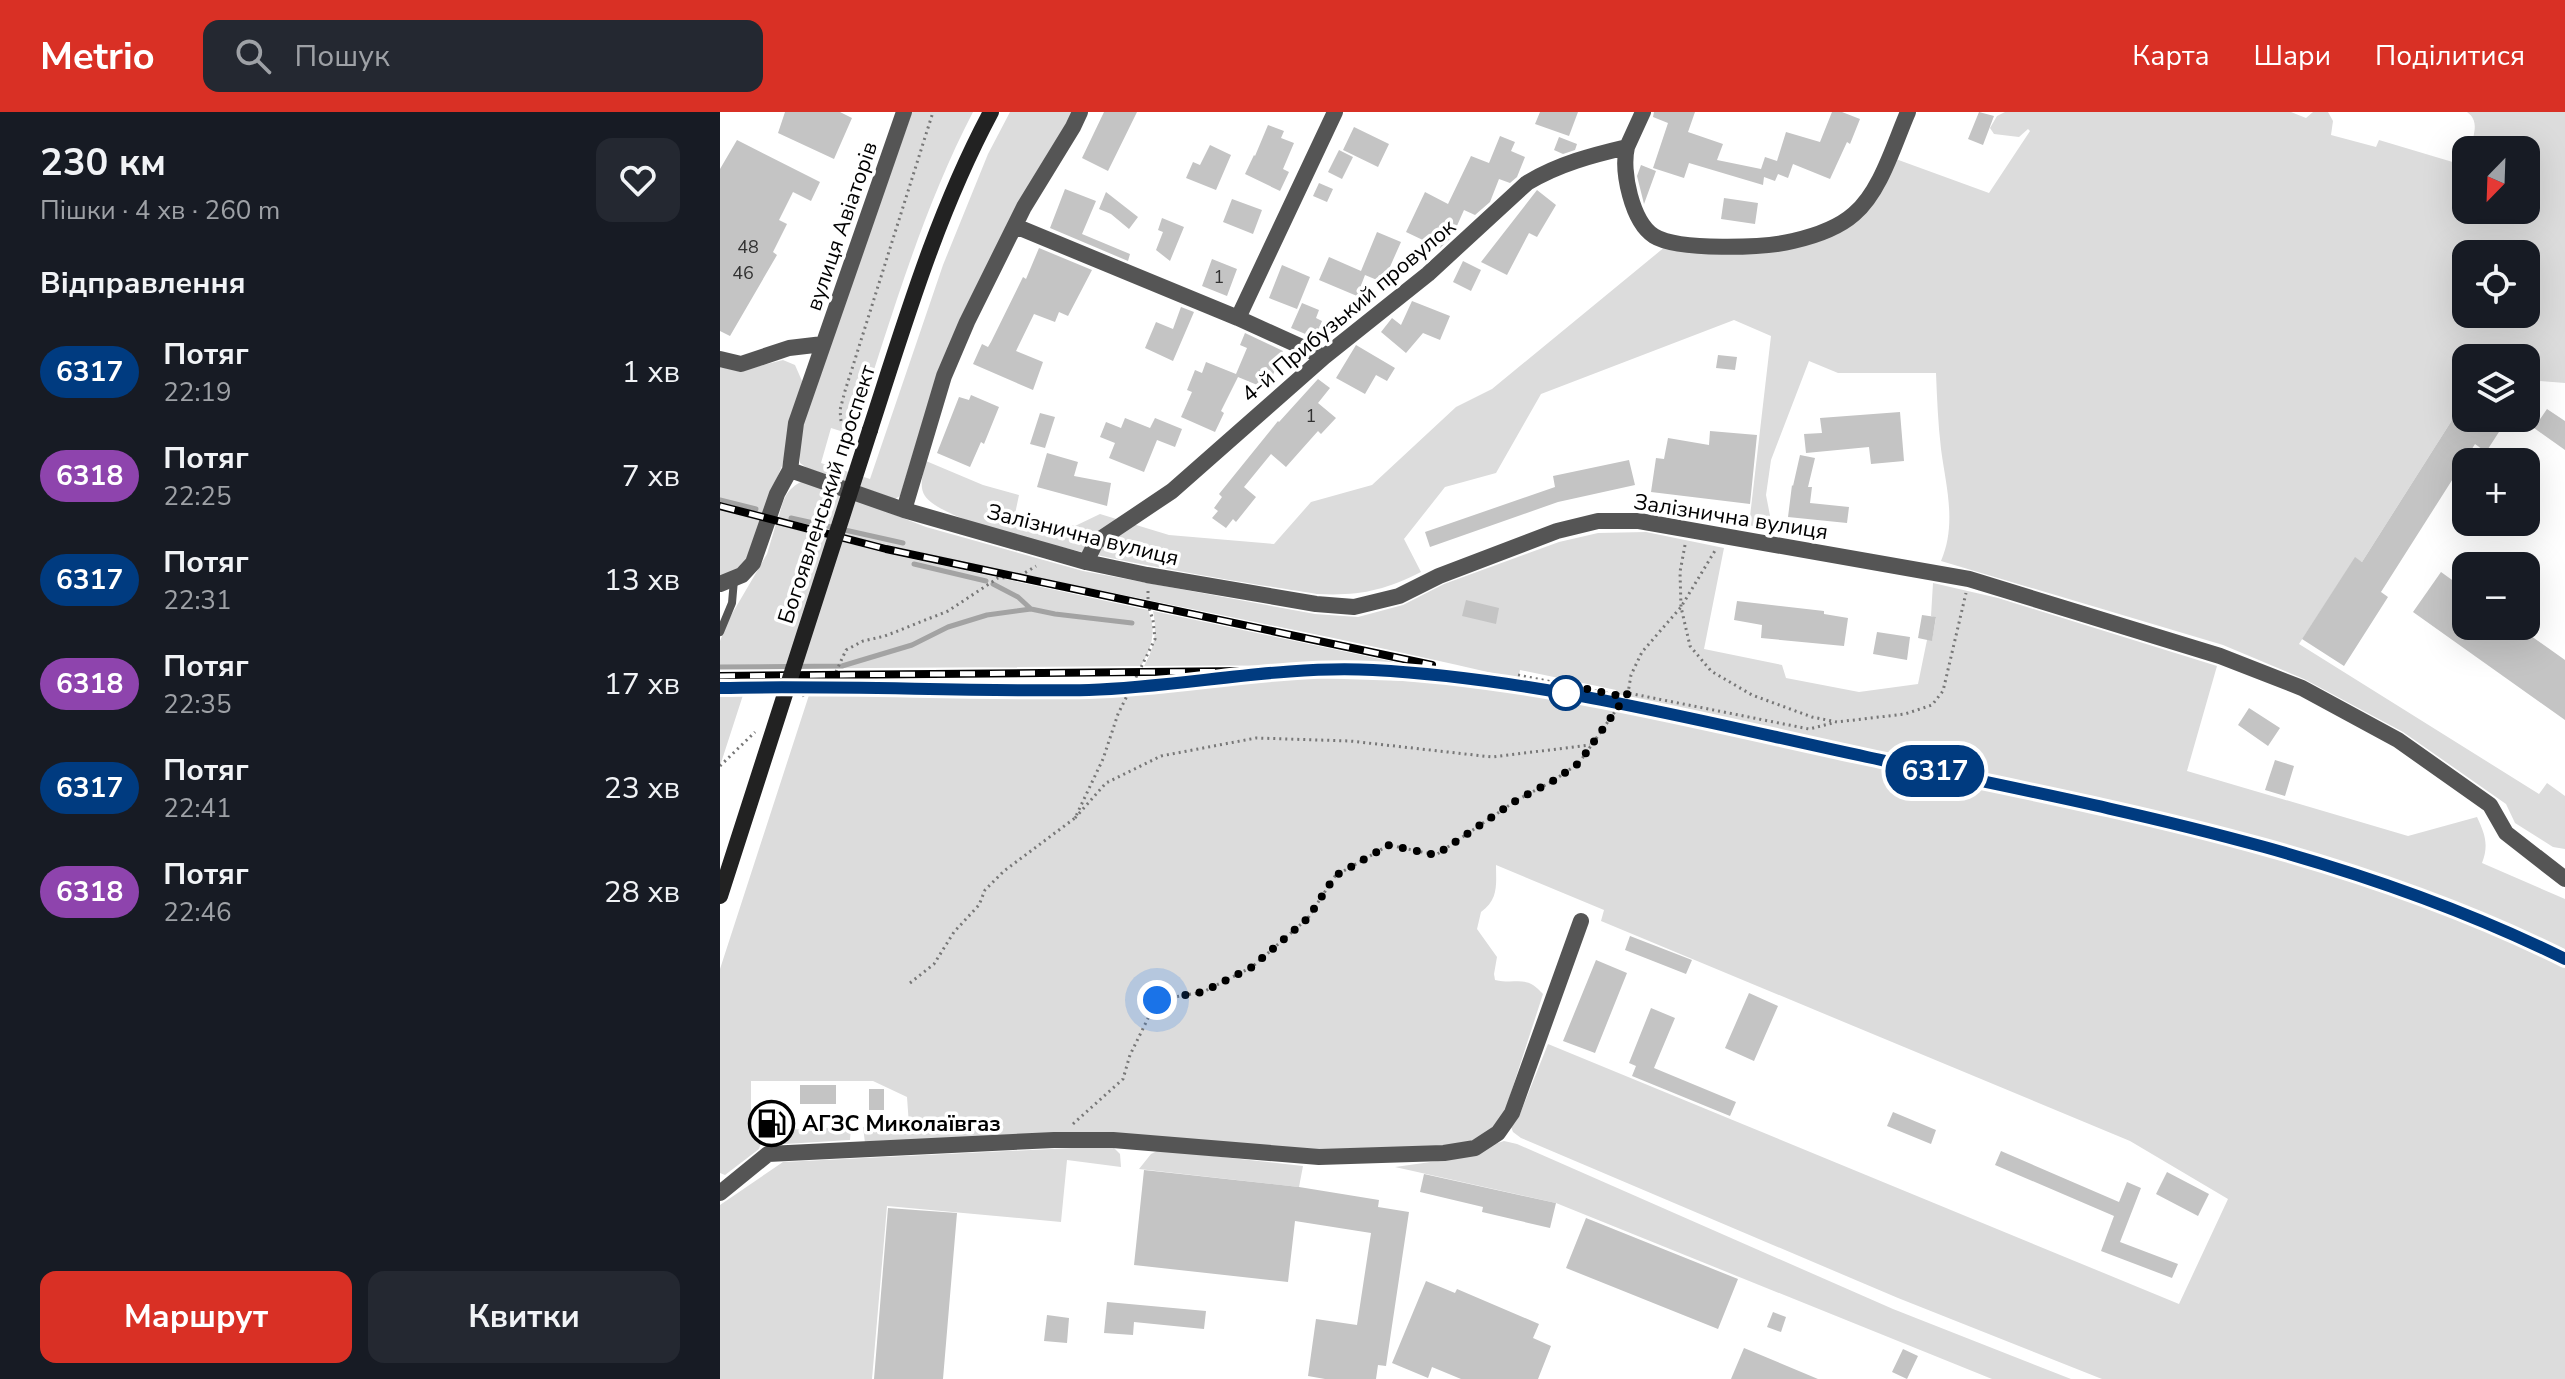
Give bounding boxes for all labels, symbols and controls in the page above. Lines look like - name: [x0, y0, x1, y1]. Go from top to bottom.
- search box: [203, 20, 763, 92]
- text: Metrio: [40, 31, 155, 82]
- icon: search: [231, 34, 275, 78]
- text: Пошук: [295, 36, 390, 77]
- text: Карта: [2132, 37, 2210, 75]
- text: Шари: [2254, 37, 2331, 75]
- text: Поділитися: [2375, 37, 2525, 75]
- north arrow: [2452, 136, 2540, 224]
- map controls: [2452, 136, 2540, 640]
- text: 230 км: [40, 137, 166, 188]
- button: heart: [596, 138, 680, 222]
- street label: вулиця Авіаторів: [799, 138, 885, 315]
- text: Пішки · 4 хв · 260 m: [40, 193, 280, 228]
- street label: 4-й Прибузький провулок: [1235, 212, 1462, 409]
- house number: 48: [737, 235, 759, 259]
- button: locate: [2452, 240, 2540, 328]
- house number: 46: [732, 261, 754, 285]
- text: Відправлення: [40, 263, 246, 304]
- house number: 1: [1214, 265, 1224, 289]
- text: Потяг: [163, 334, 249, 375]
- button: layers: [2452, 344, 2540, 432]
- text: 1 хв: [622, 352, 680, 393]
- text: 6317: [56, 353, 123, 391]
- street label: Богоявленський проспект: [771, 361, 883, 628]
- text: 22:19: [163, 375, 232, 410]
- house number: 1: [1306, 404, 1316, 428]
- text: Потяг: [163, 438, 249, 479]
- button: +: [2452, 448, 2540, 536]
- text: 7 хв: [622, 456, 680, 497]
- text: 6318: [56, 457, 123, 495]
- text: 22:25: [163, 479, 232, 514]
- street label: Залізнична вулиця: [1631, 487, 1830, 547]
- street label: Залізнична вулиця: [984, 497, 1182, 573]
- text: Потяг: [163, 542, 249, 583]
- button: −: [2452, 552, 2540, 640]
- text: 13 хв: [604, 560, 680, 601]
- text: 6317: [56, 561, 123, 599]
- text: 22:31: [163, 583, 232, 618]
- text: Потяг: [163, 646, 249, 687]
- text: 17 хв: [604, 664, 680, 705]
- text: 6318: [56, 665, 123, 703]
- unlabelled marker: [1549, 676, 1583, 710]
- text: 22:35: [163, 687, 232, 722]
- line badge: 6317: [1879, 745, 1991, 797]
- text: Потяг: [163, 750, 249, 791]
- text: 6317: [1901, 752, 1969, 790]
- text: 23 хв: [604, 768, 680, 809]
- text: 6317: [56, 769, 123, 807]
- text: 22:41: [163, 791, 232, 826]
- text: Потяг: [163, 854, 249, 895]
- text: 28 хв: [604, 872, 680, 913]
- text: 6318: [56, 873, 123, 911]
- text: 22:46: [163, 895, 232, 930]
- your location: [1137, 980, 1177, 1020]
- fuel station icon: АГЗС Миколаївгаз: [747, 1099, 795, 1147]
- place label: АГЗС Миколаївгаз: [802, 1109, 1001, 1139]
- button: Маршрут: [40, 1271, 352, 1363]
- button: Квитки: [368, 1271, 680, 1363]

